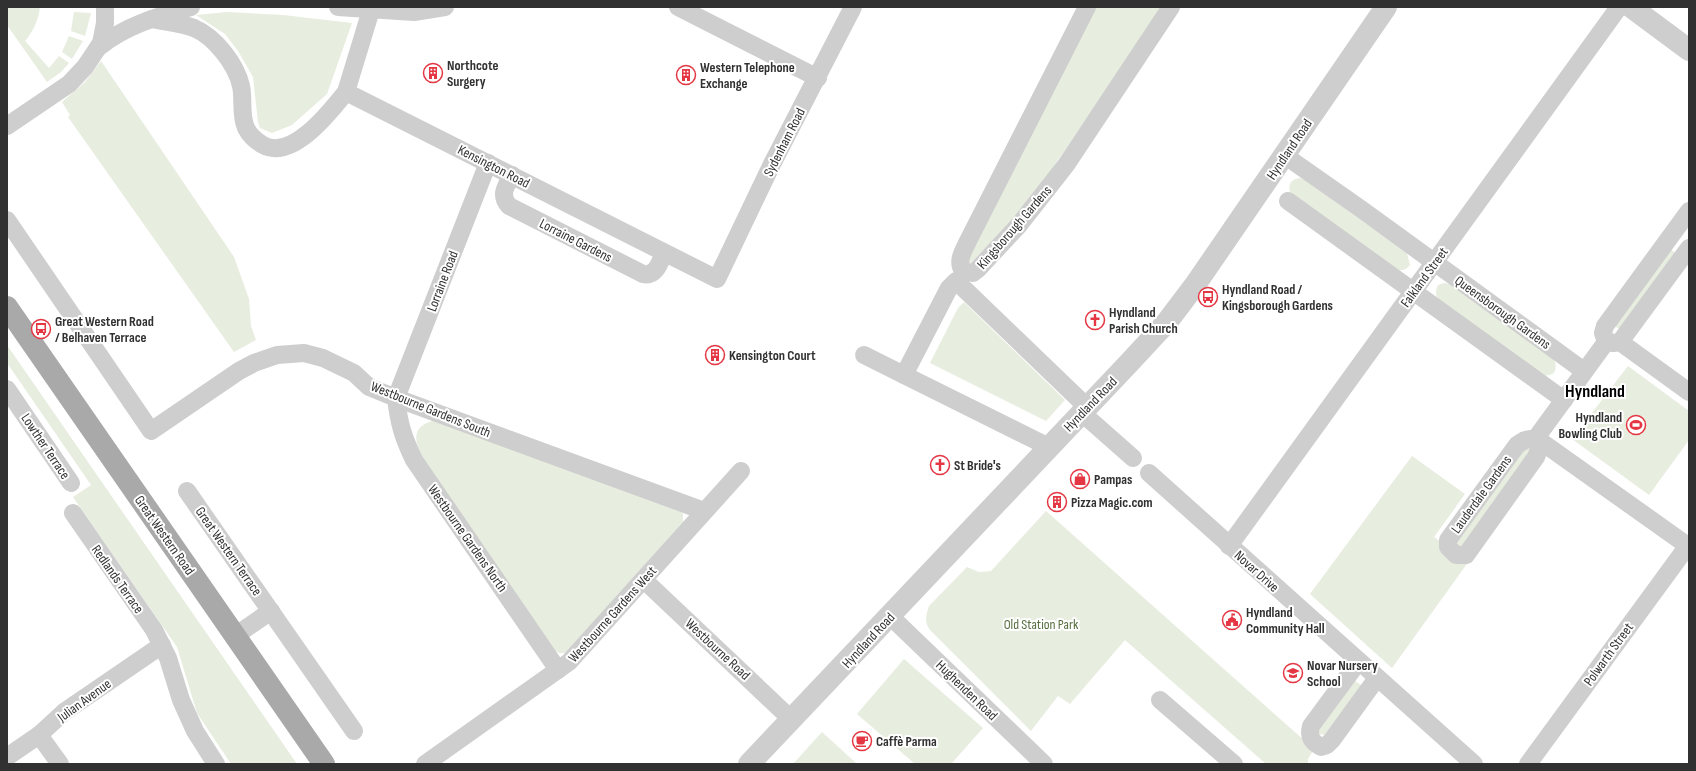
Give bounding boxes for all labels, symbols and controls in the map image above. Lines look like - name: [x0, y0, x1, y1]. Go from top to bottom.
- place label: Northcote Surgery: [447, 57, 498, 90]
- place label: Western Telephone Exchange: [700, 59, 795, 92]
- building icon: Northcote Surgery: [422, 62, 444, 84]
- building icon: Western Telephone Exchange: [675, 64, 697, 86]
- street label: Sydenham Road: [760, 105, 809, 179]
- street label: Hyndland Road: [1263, 115, 1316, 183]
- street label: Kensington Road: [455, 141, 533, 192]
- street label: Kingsborough Gardens: [974, 182, 1055, 273]
- street label: Lorraine Gardens: [537, 215, 615, 266]
- street label: Falkland Street: [1397, 244, 1452, 311]
- street label: Lorraine Road: [423, 248, 462, 314]
- street label: Queensborough Gardens: [1451, 272, 1554, 353]
- place label: Hyndland Road / Kingsborough Gardens: [1222, 281, 1333, 314]
- bus stop icon: Hyndland Road / Kingsborough Gardens: [1197, 286, 1219, 308]
- place label: Hyndland Parish Church: [1109, 304, 1178, 337]
- church icon: Hyndland Parish Church: [1084, 309, 1106, 331]
- place label: Great Western Road / Belhaven Terrace: [55, 313, 154, 346]
- bus stop icon: Great Western Road / Belhaven Terrace: [30, 318, 52, 340]
- building icon: Kensington Court: [704, 344, 726, 366]
- place label: Kensington Court: [729, 347, 816, 364]
- street label: Hyndland Road: [1060, 373, 1121, 435]
- street label: Westbourne Gardens South: [368, 378, 493, 441]
- district label: Hyndland: [1565, 381, 1625, 402]
- place label: Hyndland Bowling Club: [1558, 409, 1622, 442]
- street label: Lowther Terrace: [17, 410, 74, 482]
- sports icon: Hyndland Bowling Club: [1625, 414, 1647, 436]
- street label: Lauderdale Gardens: [1448, 452, 1515, 536]
- church icon: St Bride's: [929, 454, 951, 476]
- place label: St Bride's: [954, 457, 1001, 474]
- shop icon: Pampas: [1069, 468, 1091, 490]
- place label: Pampas: [1094, 471, 1132, 488]
- street label: Westbourne Gardens North: [424, 481, 511, 595]
- building icon: Pizza Magic.com: [1046, 491, 1068, 513]
- street label: Great Western Road: [131, 492, 198, 578]
- place label: Pizza Magic.com: [1071, 494, 1153, 511]
- street label: Great Western Terrace: [192, 504, 266, 599]
- street label: Redlands Terrace: [88, 542, 147, 617]
- street label: Novar Drive: [1231, 547, 1282, 596]
- street label: Westbourne Gardens West: [565, 563, 660, 666]
- place label: Hyndland Community Hall: [1246, 604, 1325, 637]
- street label: Hyndland Road: [838, 609, 898, 672]
- public building icon: Hyndland Community Hall: [1221, 609, 1243, 631]
- street label: Westbourne Road: [682, 615, 754, 684]
- park label: Old Station Park: [1004, 616, 1079, 633]
- street label: Polwarth Street: [1580, 620, 1637, 689]
- street label: Hughenden Road: [932, 657, 1001, 724]
- place label: Novar Nursery School: [1307, 657, 1378, 690]
- school or university icon: Novar Nursery School: [1282, 662, 1304, 684]
- street label: Julian Avenue: [53, 675, 114, 726]
- cafe icon: Caffè Parma: [851, 730, 873, 752]
- place label: Caffè Parma: [876, 733, 937, 750]

